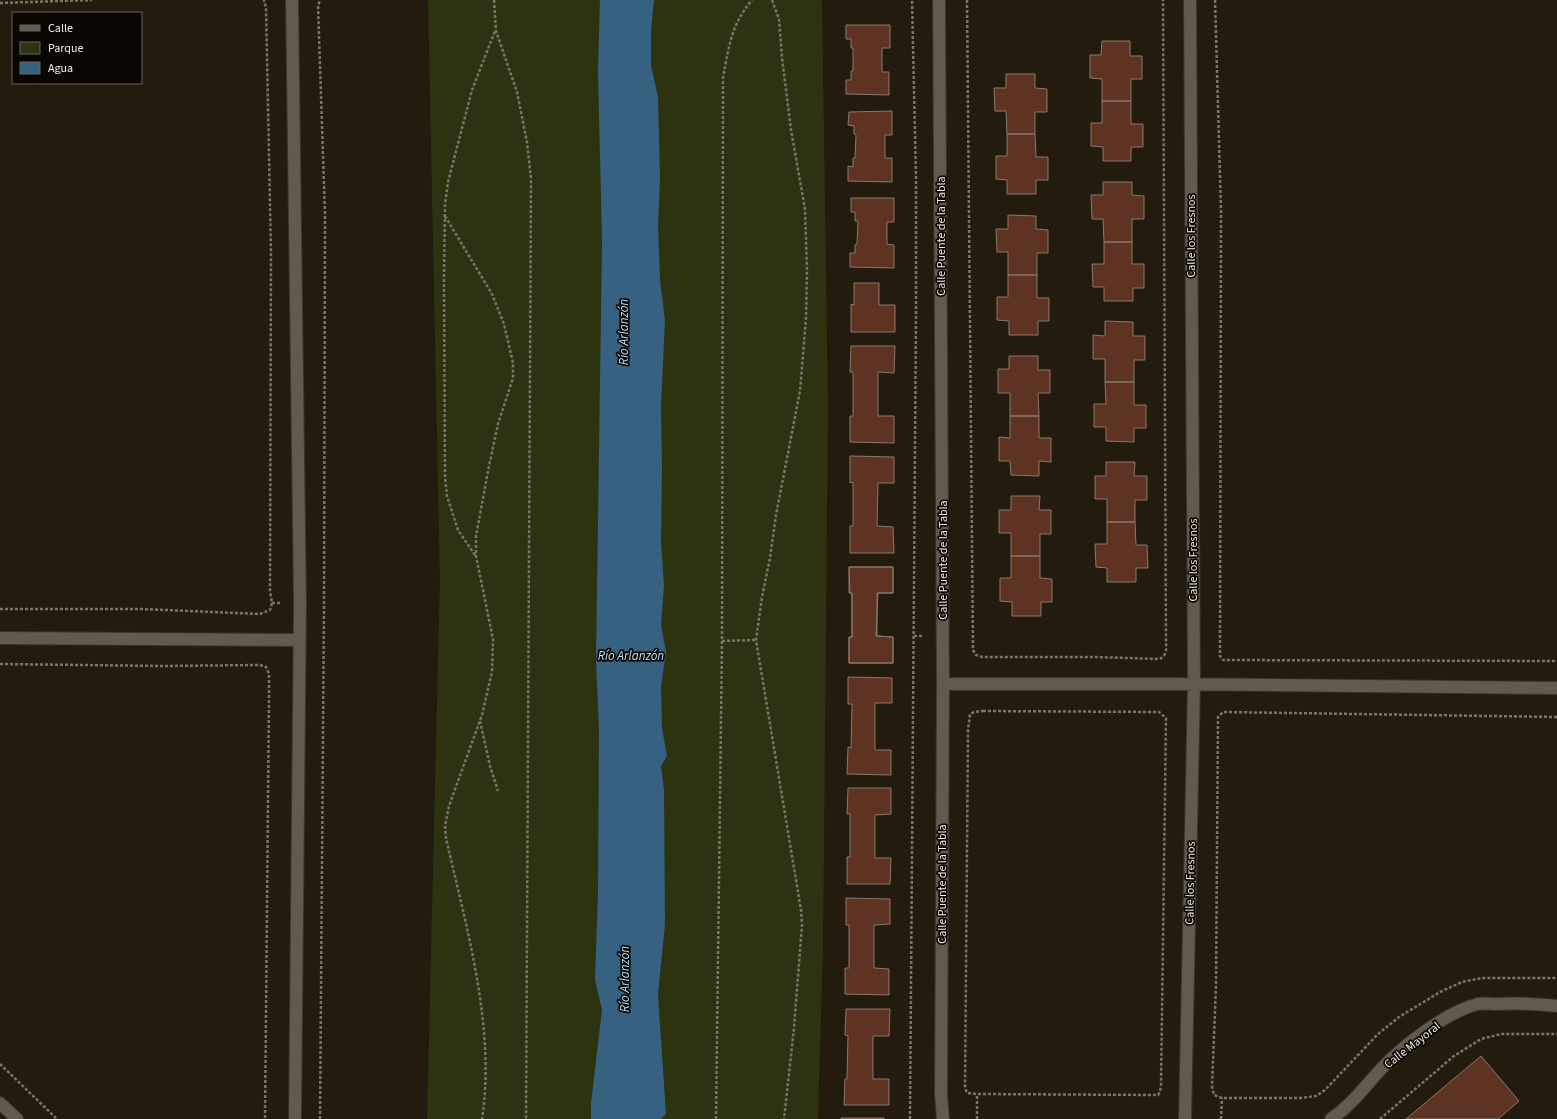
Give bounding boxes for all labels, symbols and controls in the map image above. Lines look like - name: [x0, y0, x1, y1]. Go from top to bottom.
- legend: [12, 12, 142, 84]
- text: Calle: [48, 20, 73, 37]
- text: Parque: [48, 40, 84, 57]
- text: Agua: [48, 60, 73, 77]
- street label: Calle Puente de la Tabla: [933, 176, 950, 296]
- street label: Calle los Fresnos: [1183, 194, 1200, 278]
- water label: Río Arlanzón: [615, 299, 633, 365]
- street label: Calle Puente de la Tabla: [935, 500, 952, 620]
- street label: Calle los Fresnos: [1185, 518, 1202, 602]
- water label: Río Arlanzón: [598, 647, 664, 665]
- street label: Calle Puente de la Tabla: [934, 824, 951, 944]
- street label: Calle los Fresnos: [1181, 841, 1200, 925]
- water label: Río Arlanzón: [616, 946, 634, 1012]
- street label: Calle Mayoral: [1381, 1018, 1444, 1073]

